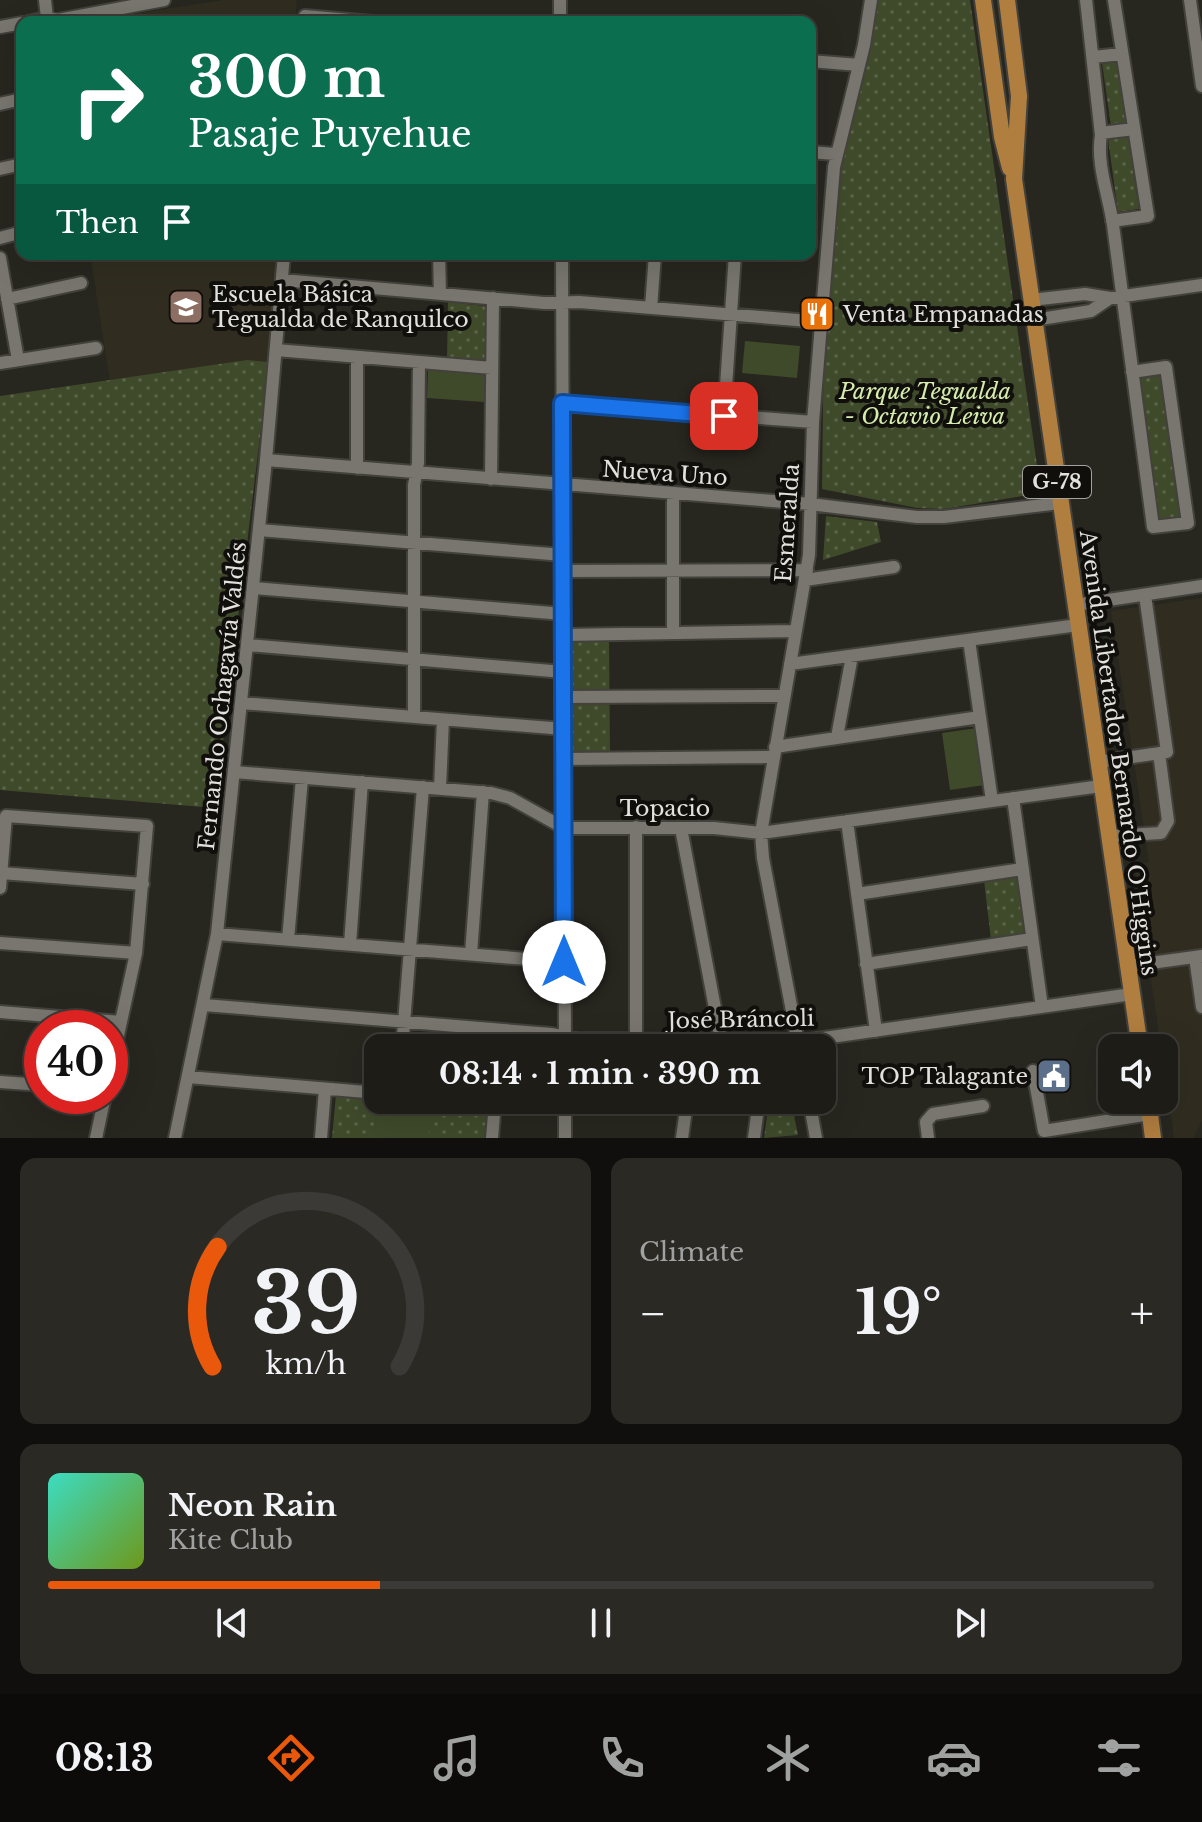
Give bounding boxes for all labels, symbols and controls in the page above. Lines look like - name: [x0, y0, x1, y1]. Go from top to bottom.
- text: 300 m: [188, 43, 385, 112]
- icon: right: [56, 48, 160, 152]
- text: Pasaje Puyehue: [188, 112, 472, 157]
- icon: arrive: [155, 200, 199, 244]
- text: Then: [56, 204, 139, 241]
- place label: Escuela Básica Tegualda de Ranquilco: [212, 281, 469, 333]
- school or university icon: Escuela Básica Tegualda de Ranquilco: [167, 288, 205, 326]
- restaurant icon: Venta Empanadas: [798, 295, 836, 333]
- place label: Venta Empanadas: [842, 301, 1044, 328]
- park label: Parque Tegualda - Octavio Leiva: [838, 378, 1011, 430]
- pin: [690, 382, 758, 450]
- icon: arrive: [702, 394, 746, 438]
- street label: Nueva Uno: [601, 456, 729, 491]
- street label: Esmeralda: [770, 462, 805, 583]
- road number: G-78: [1023, 466, 1091, 498]
- street label: Avenida Libertador Bernardo O'Higgins: [1074, 528, 1163, 977]
- street label: Fernando Ochagavía Valdés: [193, 540, 252, 852]
- street label: Topacio: [620, 795, 710, 822]
- position arrow: [522, 920, 606, 1004]
- street label: José Bráncoli: [664, 1005, 815, 1034]
- speed limit sign: 40: [24, 1010, 128, 1114]
- map controls: [1098, 1034, 1178, 1114]
- button: sound: [1098, 1034, 1178, 1114]
- text: 08:14 · 1 min · 390 m: [439, 1055, 761, 1092]
- public building icon: TOP Talagante: [1035, 1057, 1073, 1095]
- place label: TOP Talagante: [862, 1063, 1028, 1090]
- text: Climate: [639, 1236, 744, 1268]
- text: 39: [251, 1252, 360, 1355]
- text: 19°: [855, 1276, 942, 1350]
- text: −: [639, 1286, 667, 1341]
- text: +: [1130, 1286, 1154, 1341]
- text: km/h: [265, 1346, 346, 1382]
- text: Neon Rain: [168, 1487, 337, 1524]
- text: Kite Club: [168, 1524, 293, 1556]
- icon: previous: [210, 1601, 254, 1645]
- icon: pause: [579, 1601, 623, 1645]
- icon: next: [948, 1601, 992, 1645]
- icon: directions: [263, 1730, 319, 1786]
- icon: music: [429, 1730, 485, 1786]
- icon: phone: [594, 1730, 650, 1786]
- icon: climate: [760, 1730, 816, 1786]
- icon: car: [926, 1730, 982, 1786]
- icon: filters: [1091, 1730, 1147, 1786]
- text: 08:13: [55, 1736, 154, 1781]

